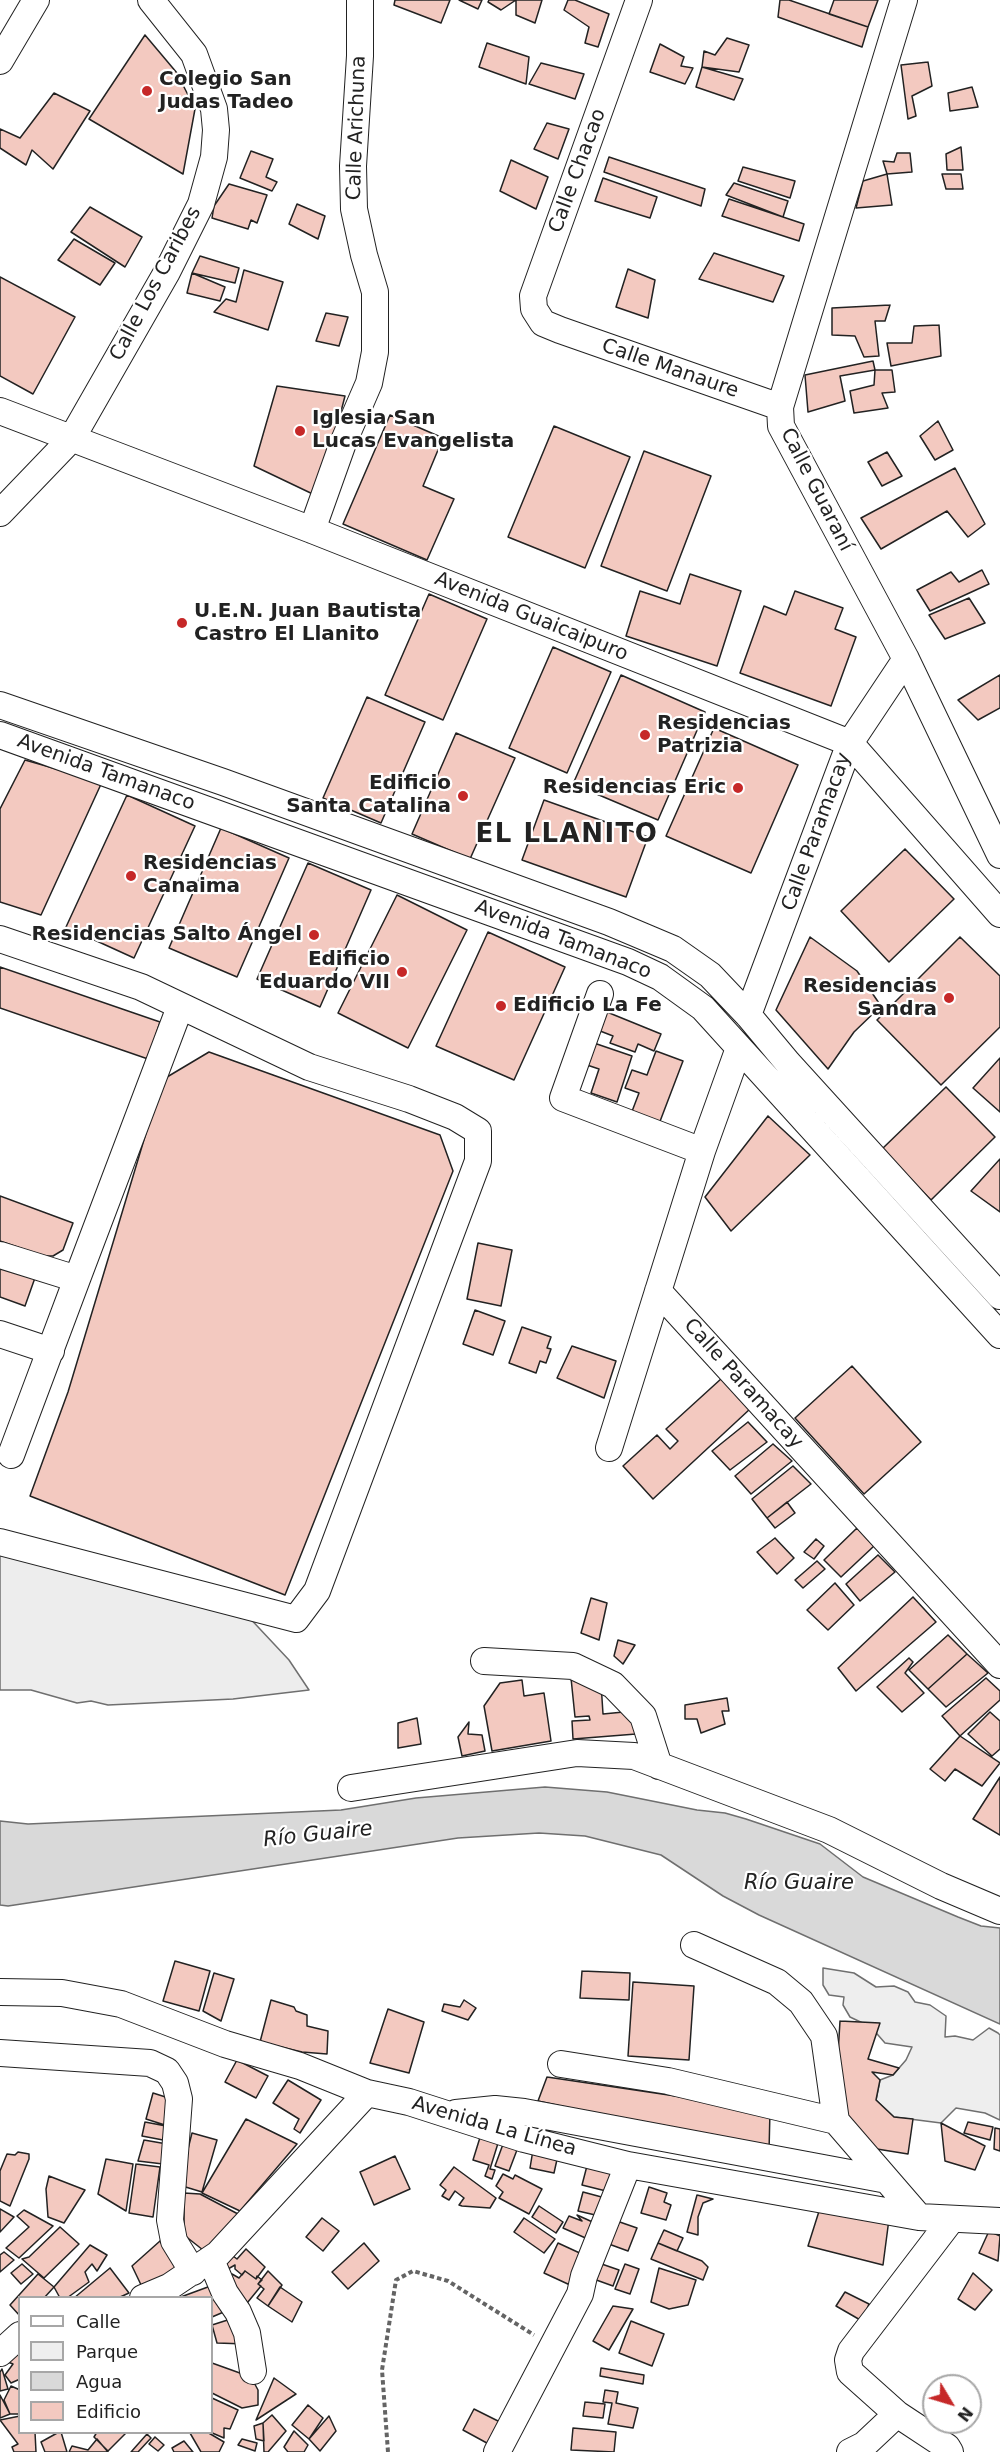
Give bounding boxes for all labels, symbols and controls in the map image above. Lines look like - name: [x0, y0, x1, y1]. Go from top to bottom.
- street label: Calle Arichuna: [342, 55, 372, 201]
- place label: Colegio San Judas Tadeo: [159, 68, 294, 115]
- marker: Colegio San Judas Tadeo: [140, 84, 154, 98]
- street label: Calle Chacao: [544, 106, 612, 236]
- street label: Calle Los Caribes: [105, 203, 207, 365]
- street label: Calle Manaure: [598, 334, 742, 404]
- place label: Iglesia San Lucas Evangelista: [312, 407, 514, 454]
- marker: Iglesia San Lucas Evangelista: [293, 424, 307, 438]
- street label: Calle Guaraní: [775, 424, 857, 556]
- street label: Avenida Guaicaipuro: [431, 567, 631, 667]
- place label: U.E.N. Juan Bautista Castro El Llanito: [194, 600, 421, 647]
- marker: U.E.N. Juan Bautista Castro El Llanito: [175, 616, 189, 630]
- place label: Residencias Patrizia: [657, 712, 791, 759]
- marker: Residencias Patrizia: [638, 728, 652, 742]
- street label: Avenida Tamanaco: [14, 730, 198, 816]
- street label: Calle Paramacay: [777, 750, 857, 914]
- place label: Edificio Santa Catalina: [286, 772, 451, 819]
- place label: Residencias Eric: [543, 776, 726, 800]
- marker: Residencias Eric: [731, 781, 745, 795]
- marker: Edificio Santa Catalina: [456, 789, 470, 803]
- district label: EL LLANITO: [476, 819, 658, 851]
- place label: Residencias Canaima: [143, 852, 277, 899]
- marker: Residencias Canaima: [124, 869, 138, 883]
- street label: Avenida Tamanaco: [471, 895, 655, 985]
- place label: Residencias Salto Ángel: [32, 923, 302, 947]
- marker: Residencias Salto Ángel: [307, 928, 321, 942]
- place label: Edificio Eduardo VII: [259, 948, 390, 995]
- marker: Edificio Eduardo VII: [395, 965, 409, 979]
- place label: Residencias Sandra: [803, 975, 937, 1022]
- marker: Residencias Sandra: [942, 991, 956, 1005]
- place label: Edificio La Fe: [513, 994, 662, 1018]
- marker: Edificio La Fe: [494, 999, 508, 1013]
- street label: Calle Paramacay: [678, 1314, 808, 1454]
- water label: Río Guaire: [262, 1817, 374, 1853]
- water label: Río Guaire: [744, 1871, 854, 1897]
- street label: Avenida La Línea: [409, 2092, 579, 2162]
- legend: [18, 2296, 213, 2434]
- text: Calle: [76, 2311, 121, 2332]
- text: Parque: [76, 2341, 138, 2362]
- text: Agua: [76, 2371, 122, 2392]
- north arrow: [922, 2374, 982, 2434]
- text: Edificio: [76, 2401, 141, 2422]
- text: N: [953, 2403, 977, 2425]

